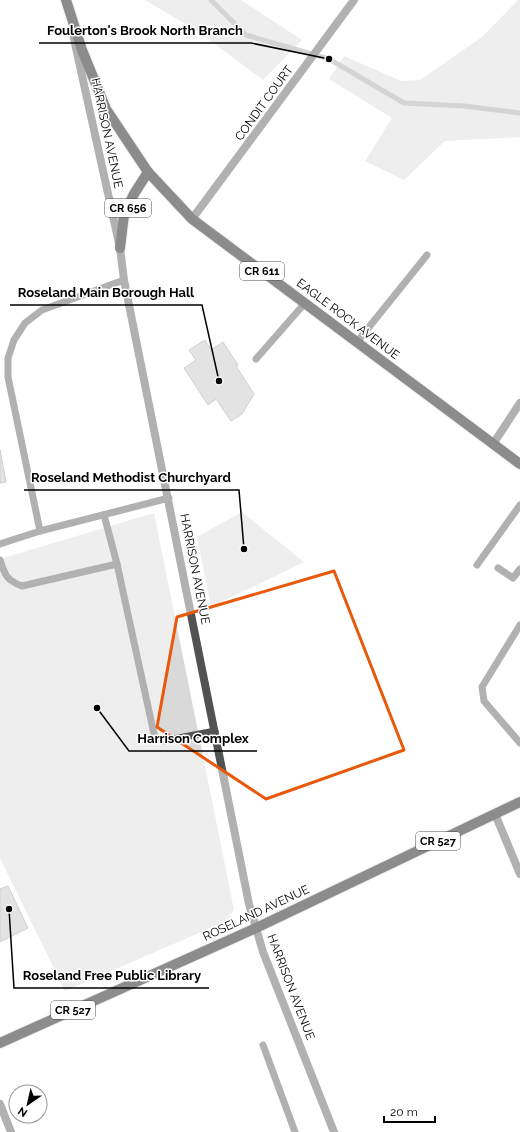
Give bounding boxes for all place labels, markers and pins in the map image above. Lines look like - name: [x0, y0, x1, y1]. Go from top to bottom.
- callout: Foulerton's Brook North Branch: [39, 18, 251, 43]
- callout: Roseland Main Borough Hall: [10, 280, 202, 305]
- callout: Roseland Methodist Churchyard: [24, 465, 239, 490]
- callout: Harrison Complex: [129, 726, 257, 751]
- callout: Roseland Free Public Library: [14, 963, 209, 988]

